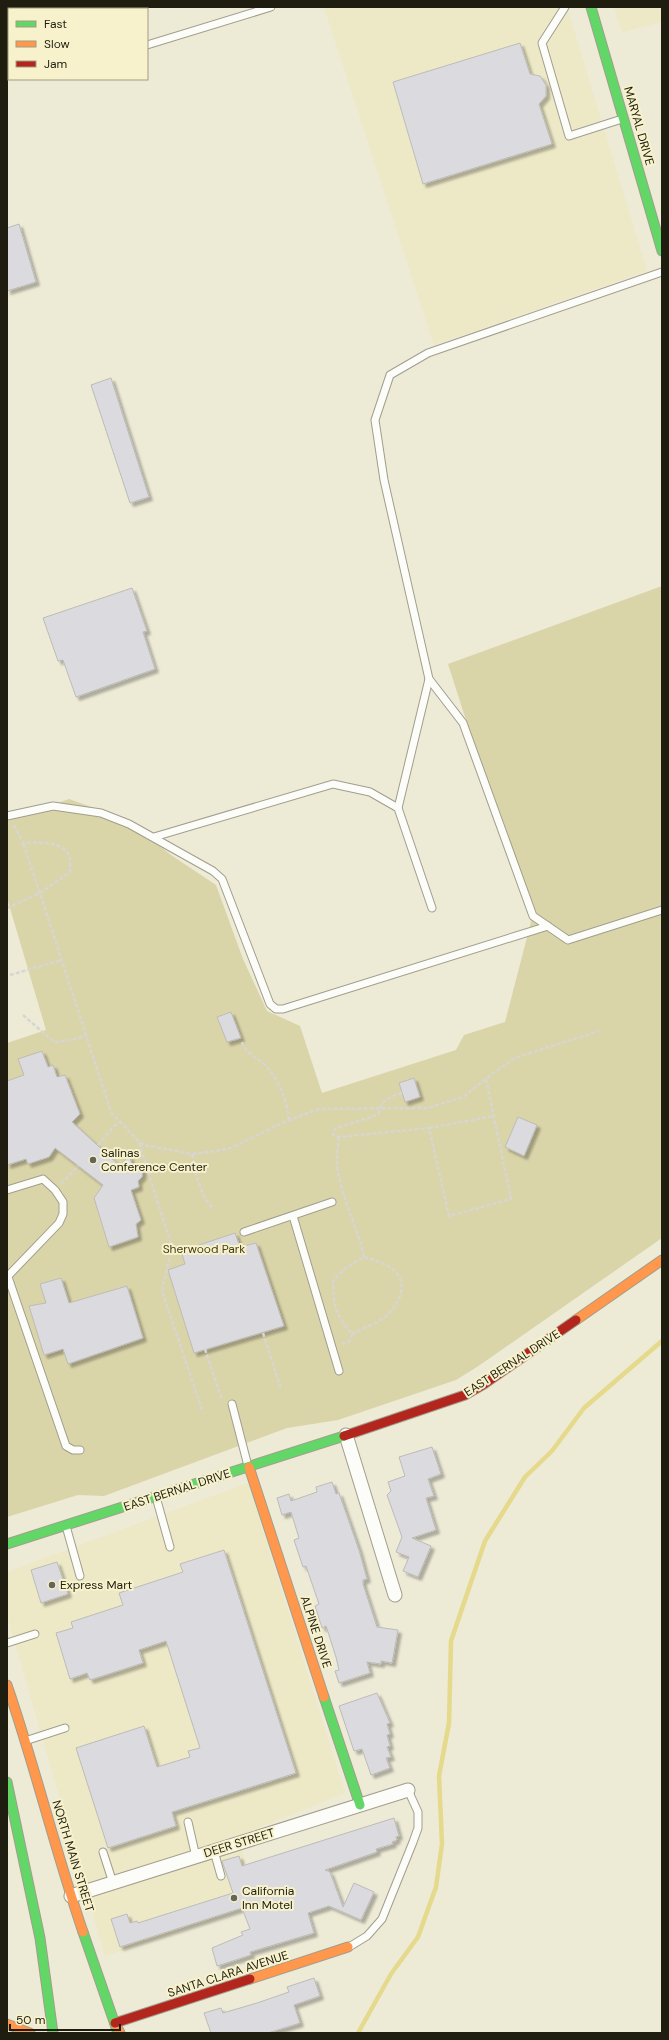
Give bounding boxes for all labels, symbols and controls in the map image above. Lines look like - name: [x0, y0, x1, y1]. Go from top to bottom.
- legend: [8, 8, 148, 80]
- text: Fast: [44, 16, 67, 32]
- text: Slow: [44, 36, 70, 52]
- text: Jam: [44, 56, 67, 72]
- street label: MARYAL DRIVE: [620, 85, 658, 168]
- place label: Salinas Conference Center: [101, 1145, 208, 1175]
- marker: Salinas Conference Center: [88, 1155, 98, 1165]
- park label: Sherwood Park: [163, 1241, 245, 1257]
- street label: EAST BERNAL DRIVE: [461, 1326, 563, 1400]
- street label: EAST BERNAL DRIVE: [122, 1465, 233, 1515]
- place label: Express Mart: [60, 1577, 133, 1593]
- marker: Express Mart: [47, 1580, 57, 1590]
- street label: ALPINE DRIVE: [297, 1594, 335, 1670]
- street label: NORTH MAIN STREET: [48, 1798, 98, 1914]
- street label: DEER STREET: [202, 1825, 277, 1861]
- place label: California Inn Motel: [242, 1883, 294, 1913]
- marker: California Inn Motel: [229, 1893, 239, 1903]
- street label: SANTA CLARA AVENUE: [166, 1947, 291, 2001]
- scale bar: [10, 2006, 120, 2032]
- text: 50 m: [16, 2012, 45, 2028]

